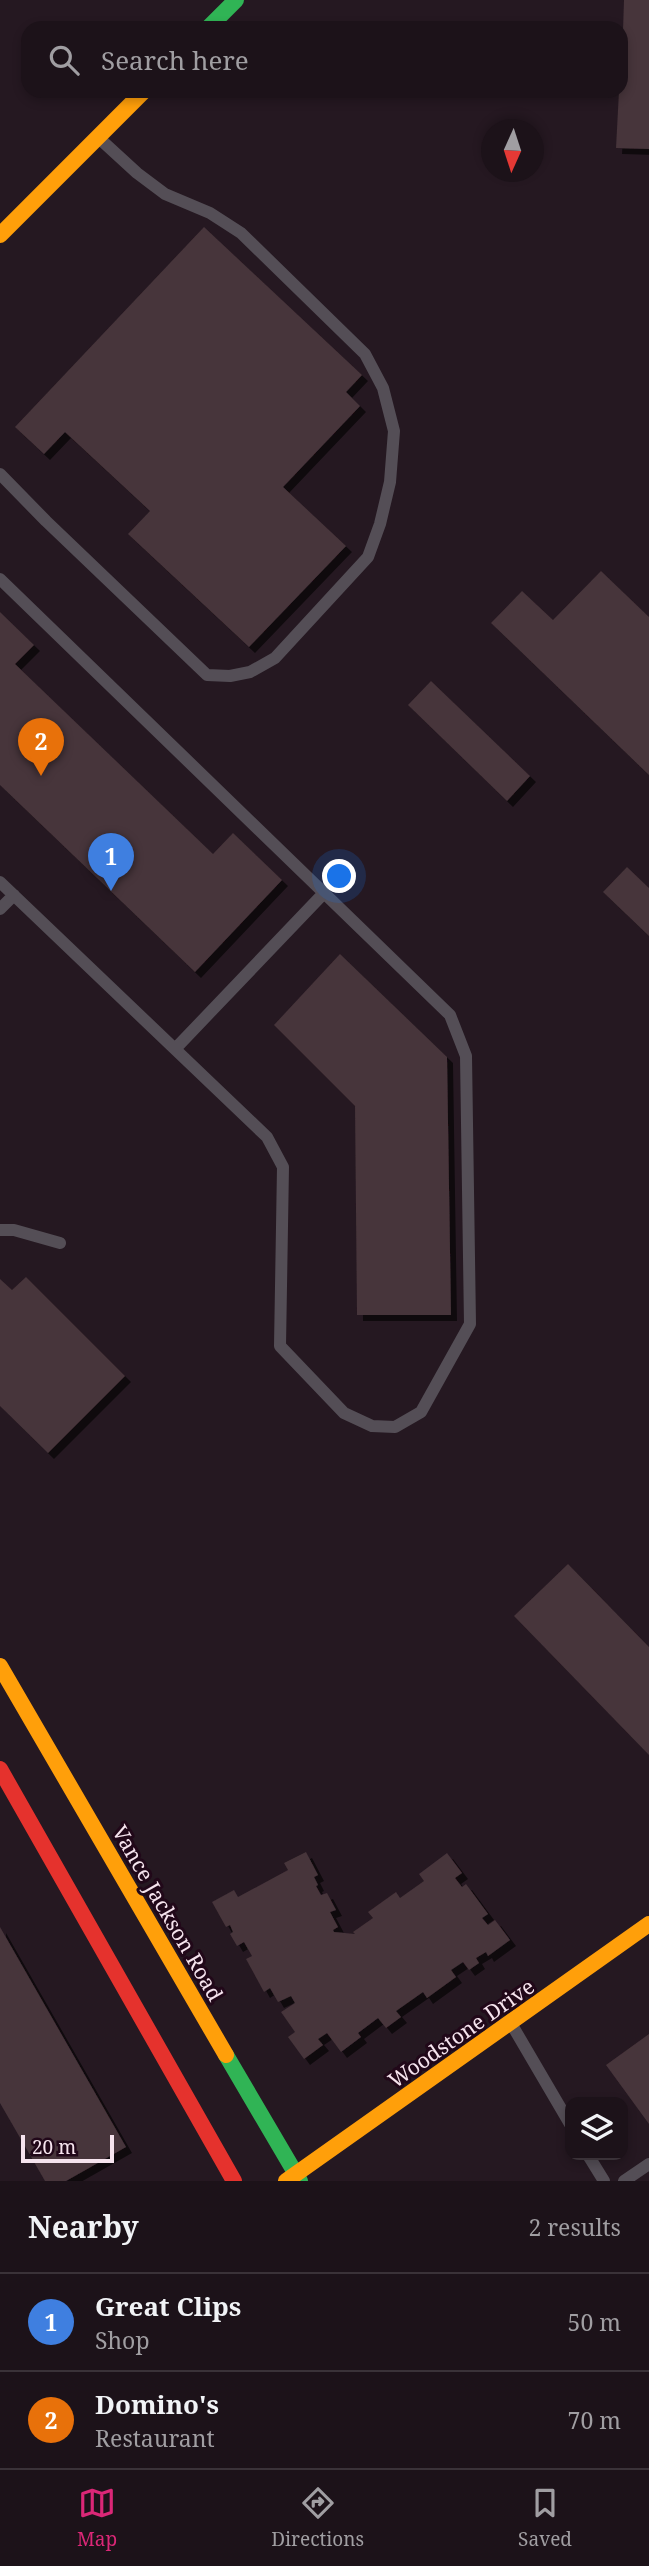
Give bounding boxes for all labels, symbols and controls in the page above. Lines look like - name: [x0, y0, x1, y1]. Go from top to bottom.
- search box: [21, 21, 628, 98]
- icon: search: [45, 41, 83, 79]
- text: Search here: [101, 42, 249, 78]
- north arrow: [481, 119, 544, 182]
- pin: 2: [18, 718, 64, 776]
- pin: 1: [88, 833, 134, 891]
- your location: [322, 859, 356, 893]
- street label: Vance Jackson Road: [106, 1820, 230, 2006]
- street label: Woodstone Drive: [382, 1972, 540, 2094]
- map controls: [565, 2097, 628, 2160]
- button: layers: [565, 2097, 628, 2160]
- scale bar: [21, 2132, 114, 2164]
- text: 20 m: [32, 2134, 76, 2160]
- text: Nearby: [28, 2206, 139, 2247]
- text: 2 results: [528, 2211, 621, 2243]
- text: Great Clips: [95, 2288, 241, 2324]
- text: 1: [45, 2306, 58, 2338]
- text: 50 m: [568, 2306, 621, 2338]
- text: Shop: [95, 2324, 150, 2356]
- text: Domino's: [95, 2386, 219, 2422]
- text: 2: [45, 2404, 58, 2436]
- text: 70 m: [568, 2404, 621, 2436]
- text: Restaurant: [95, 2422, 215, 2454]
- tab: Map: [77, 2484, 117, 2552]
- tab: Directions: [271, 2484, 364, 2552]
- tab: Saved: [518, 2484, 572, 2552]

